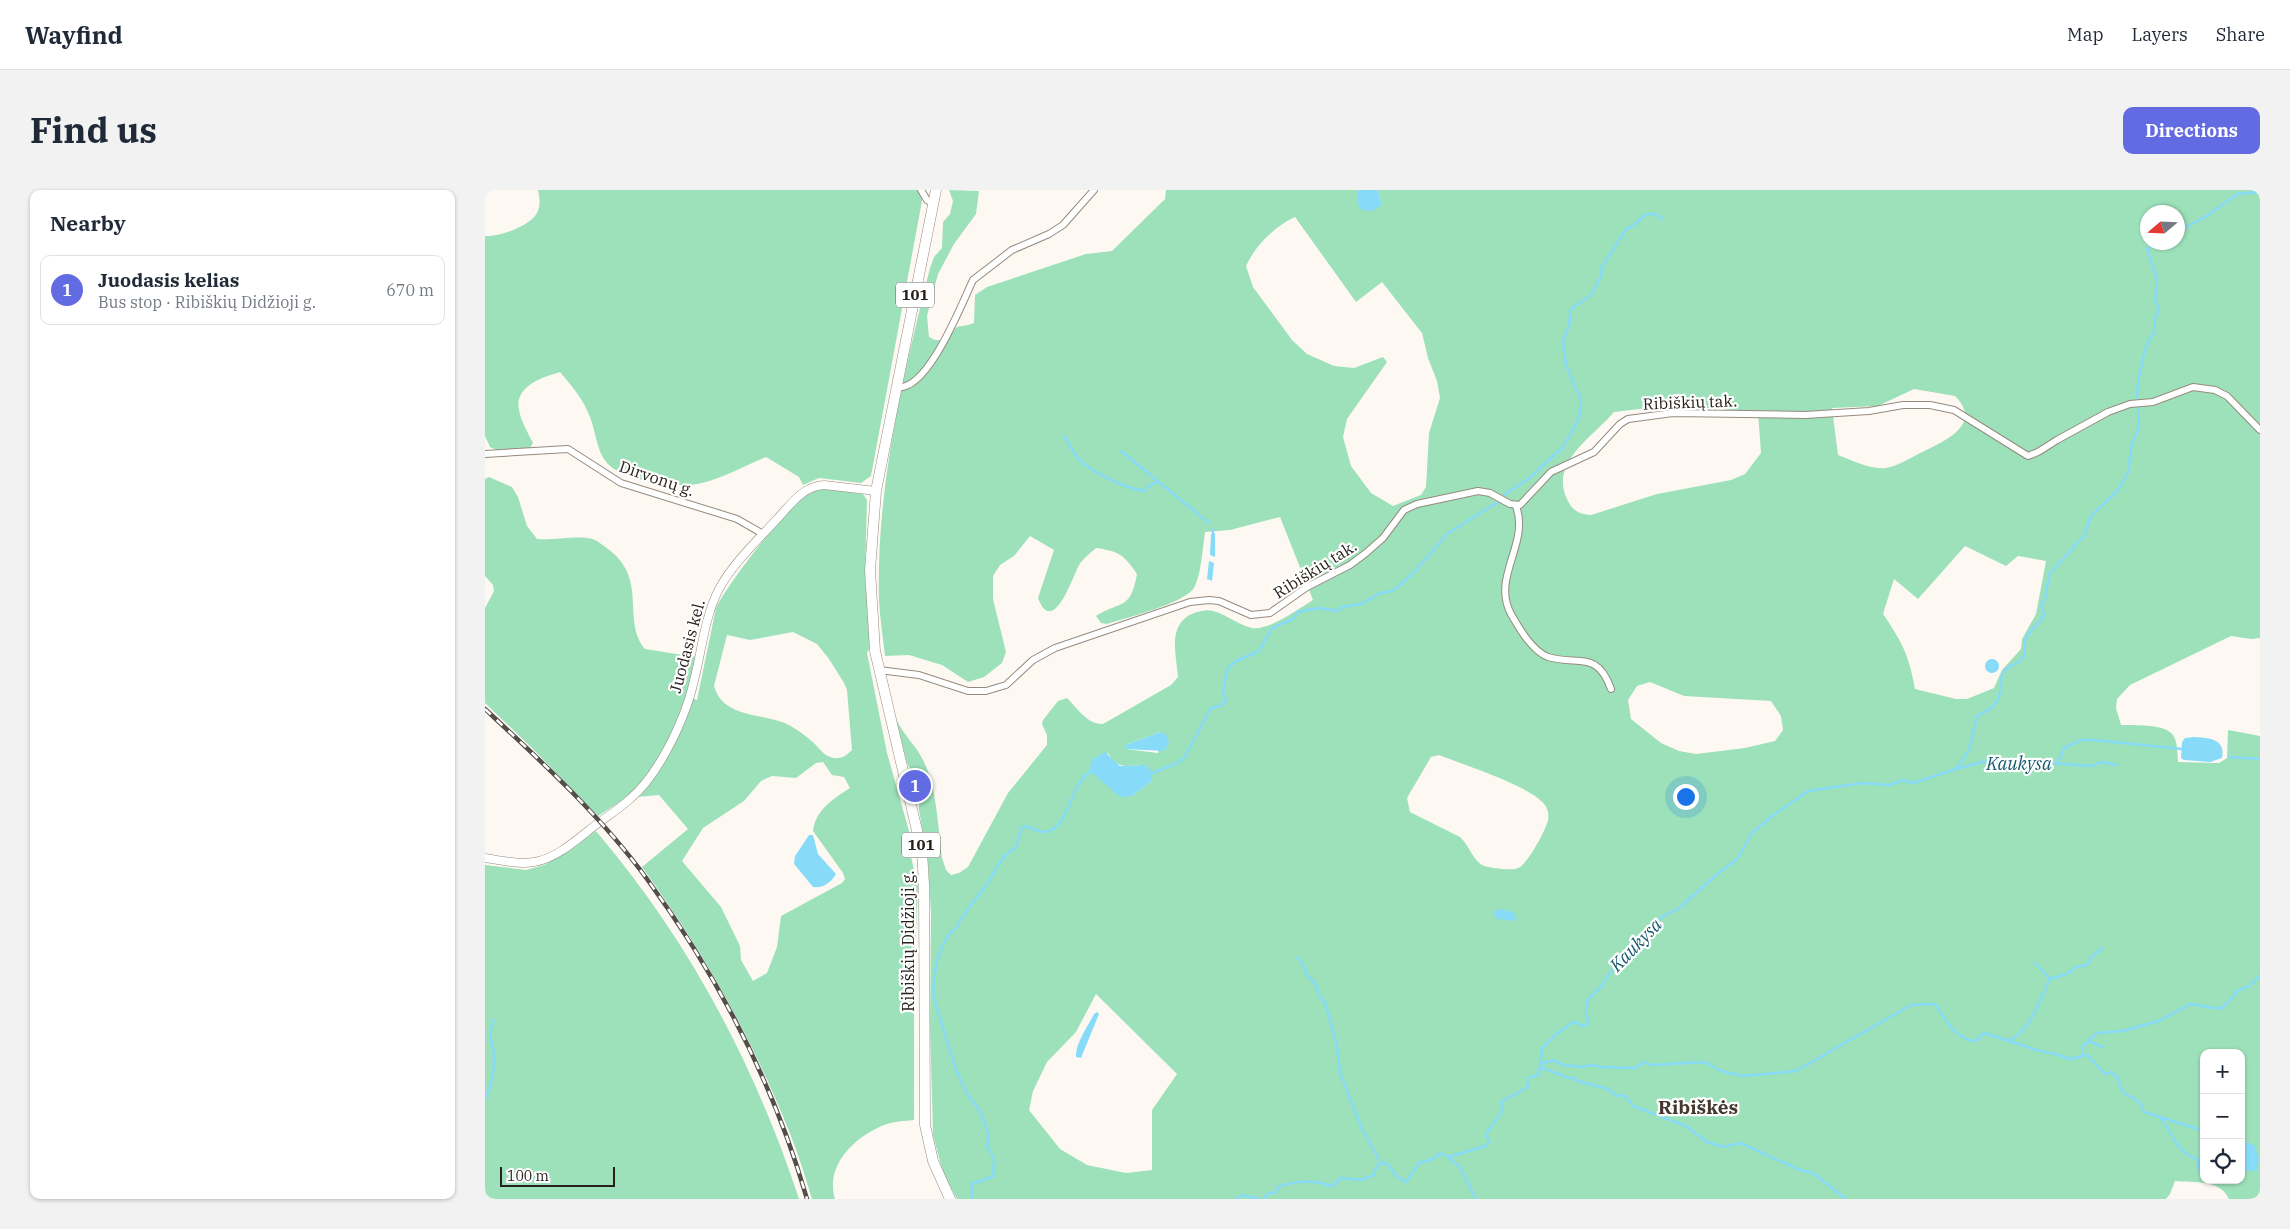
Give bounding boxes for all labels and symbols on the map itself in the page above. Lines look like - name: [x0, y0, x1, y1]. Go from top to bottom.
- north arrow: [2140, 205, 2185, 250]
- road number: 101: [896, 282, 934, 308]
- street label: Ribiškių tak.: [1642, 390, 1738, 414]
- street label: Dirvonų g.: [617, 456, 697, 500]
- street label: Ribiškių tak.: [1270, 535, 1360, 603]
- street label: Juodasis kel.: [665, 597, 709, 695]
- water label: Kaukysa: [1985, 752, 2052, 775]
- pin: 1: [899, 767, 931, 805]
- your location: [1673, 784, 1699, 810]
- road number: 101: [902, 832, 940, 858]
- street label: Ribiškių Didžioji g.: [898, 870, 918, 1012]
- water label: Kaukysa: [1604, 913, 1667, 977]
- district label: Ribiškės: [1658, 1095, 1738, 1119]
- scale bar: [500, 1164, 615, 1187]

